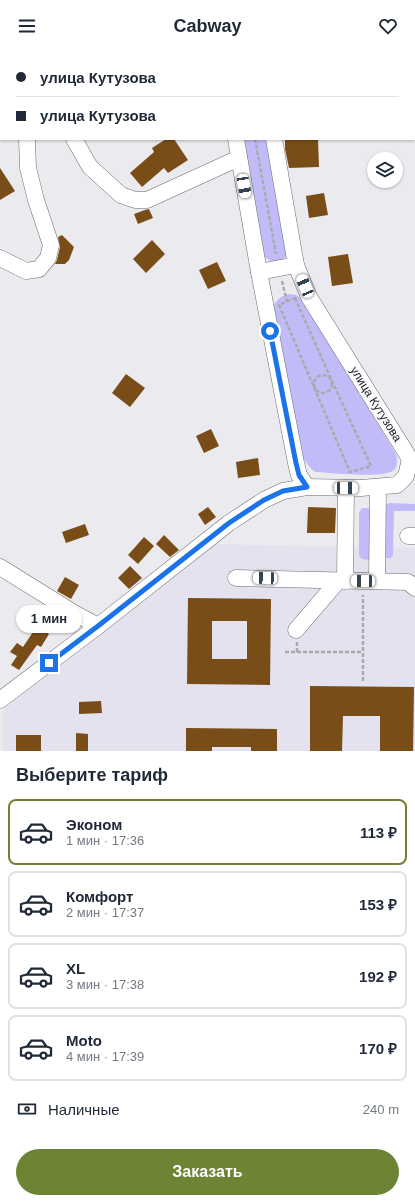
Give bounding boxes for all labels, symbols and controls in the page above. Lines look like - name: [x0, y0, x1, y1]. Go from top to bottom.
- icon: menu: [16, 15, 38, 37]
- icon: heart: [377, 15, 399, 37]
- text: Cabway: [173, 16, 242, 36]
- text: улица Кутузова: [40, 69, 156, 86]
- text: улица Кутузова: [40, 107, 156, 124]
- map controls: [367, 152, 403, 188]
- button: layers: [367, 152, 403, 188]
- car: [236, 173, 252, 199]
- car: [295, 273, 315, 299]
- route start: [261, 322, 279, 340]
- street label: улица Кутузова: [347, 364, 405, 444]
- car: [334, 482, 358, 494]
- car: [253, 572, 277, 584]
- car: [351, 575, 375, 587]
- callout: 1 мин: [16, 605, 82, 633]
- text: 1 мин: [31, 611, 67, 626]
- route end: [40, 654, 58, 672]
- text: Выберите тариф: [16, 765, 168, 785]
- icon: car: [18, 814, 54, 850]
- text: Эконом: [66, 816, 122, 833]
- text: 113 ₽: [360, 824, 397, 841]
- text: 1 мин · 17:36: [66, 833, 144, 848]
- icon: car: [18, 886, 54, 922]
- text: Комфорт: [66, 888, 133, 905]
- text: 153 ₽: [359, 896, 397, 913]
- text: 2 мин · 17:37: [66, 905, 144, 920]
- icon: car: [18, 958, 54, 994]
- text: XL: [66, 960, 85, 977]
- text: 192 ₽: [359, 968, 397, 985]
- text: 3 мин · 17:38: [66, 977, 144, 992]
- icon: car: [18, 1030, 54, 1066]
- text: Moto: [66, 1032, 102, 1049]
- text: 170 ₽: [359, 1040, 397, 1057]
- text: 4 мин · 17:39: [66, 1049, 144, 1064]
- icon: cash: [16, 1098, 38, 1120]
- text: Наличные: [48, 1101, 120, 1118]
- text: 240 m: [363, 1102, 399, 1117]
- button: Заказать: [16, 1149, 399, 1195]

